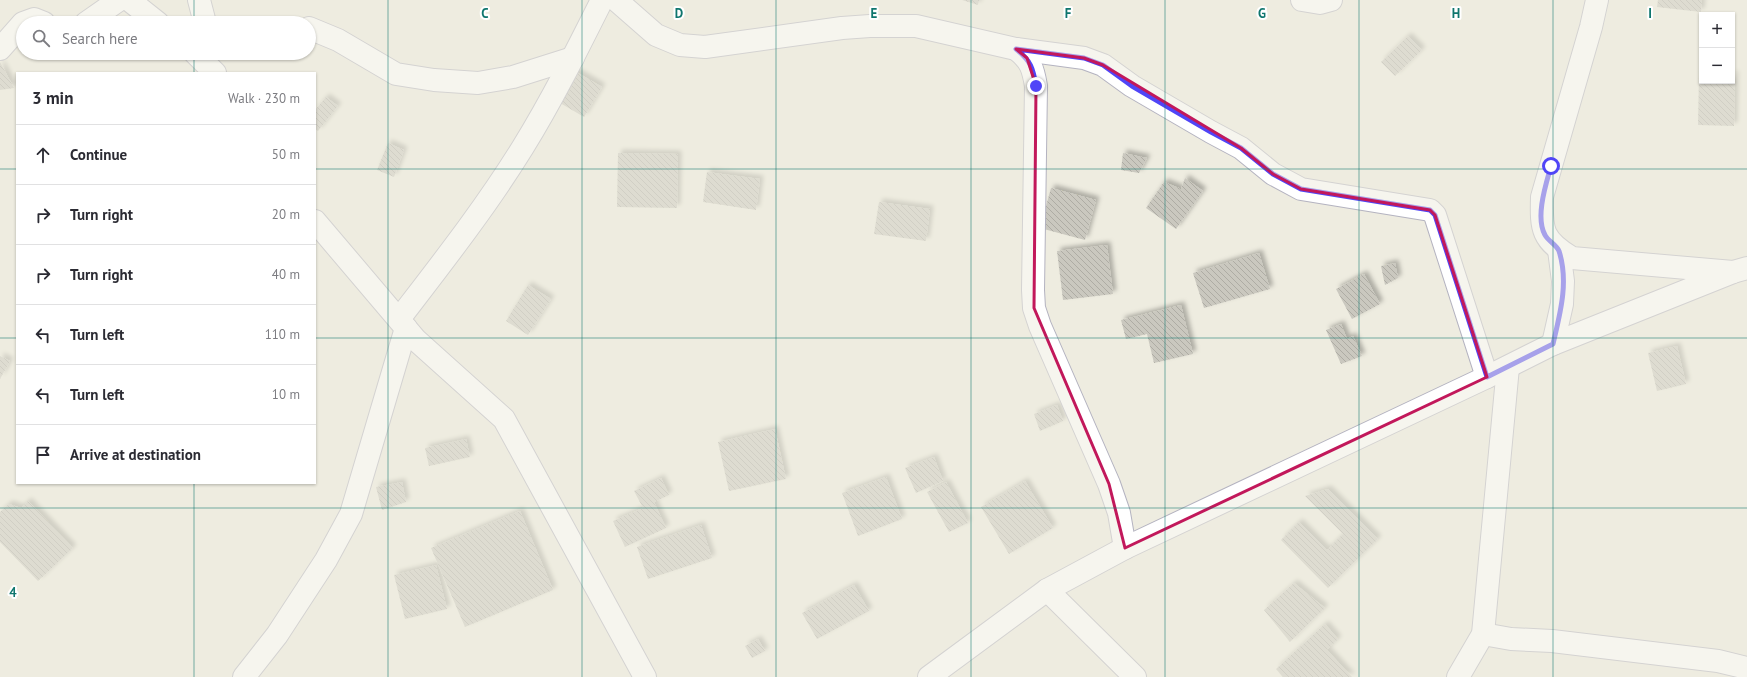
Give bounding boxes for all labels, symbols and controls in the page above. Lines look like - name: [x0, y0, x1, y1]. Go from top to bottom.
- text: C: [481, 5, 489, 22]
- text: D: [675, 5, 683, 22]
- text: E: [871, 5, 878, 22]
- text: F: [1065, 5, 1072, 22]
- text: G: [1258, 5, 1266, 22]
- text: H: [1452, 5, 1460, 22]
- text: I: [1648, 5, 1652, 22]
- map controls: [1699, 12, 1735, 84]
- button: +: [1699, 12, 1735, 48]
- search box: [16, 16, 316, 60]
- icon: search: [30, 27, 52, 49]
- text: Search here: [62, 29, 138, 48]
- button: −: [1699, 48, 1735, 84]
- route end: [1027, 77, 1045, 95]
- text: 3 min: [32, 87, 73, 109]
- text: Walk · 230 m: [228, 90, 300, 107]
- icon: ahead: [32, 144, 54, 166]
- text: Continue: [70, 145, 127, 164]
- text: 50 m: [272, 146, 300, 163]
- route start: [1542, 157, 1560, 175]
- icon: right: [32, 204, 54, 226]
- text: Turn right: [70, 205, 133, 224]
- text: 20 m: [272, 206, 300, 223]
- icon: right: [32, 264, 54, 286]
- text: Turn right: [70, 265, 133, 284]
- text: 40 m: [272, 266, 300, 283]
- icon: left: [32, 324, 54, 346]
- text: Turn left: [70, 325, 124, 344]
- text: 110 m: [265, 326, 300, 343]
- icon: left: [32, 384, 54, 406]
- text: Turn left: [70, 385, 124, 404]
- text: 10 m: [272, 386, 300, 403]
- icon: arrive: [32, 444, 54, 466]
- text: Arrive at destination: [70, 445, 201, 464]
- text: 4: [9, 584, 17, 601]

